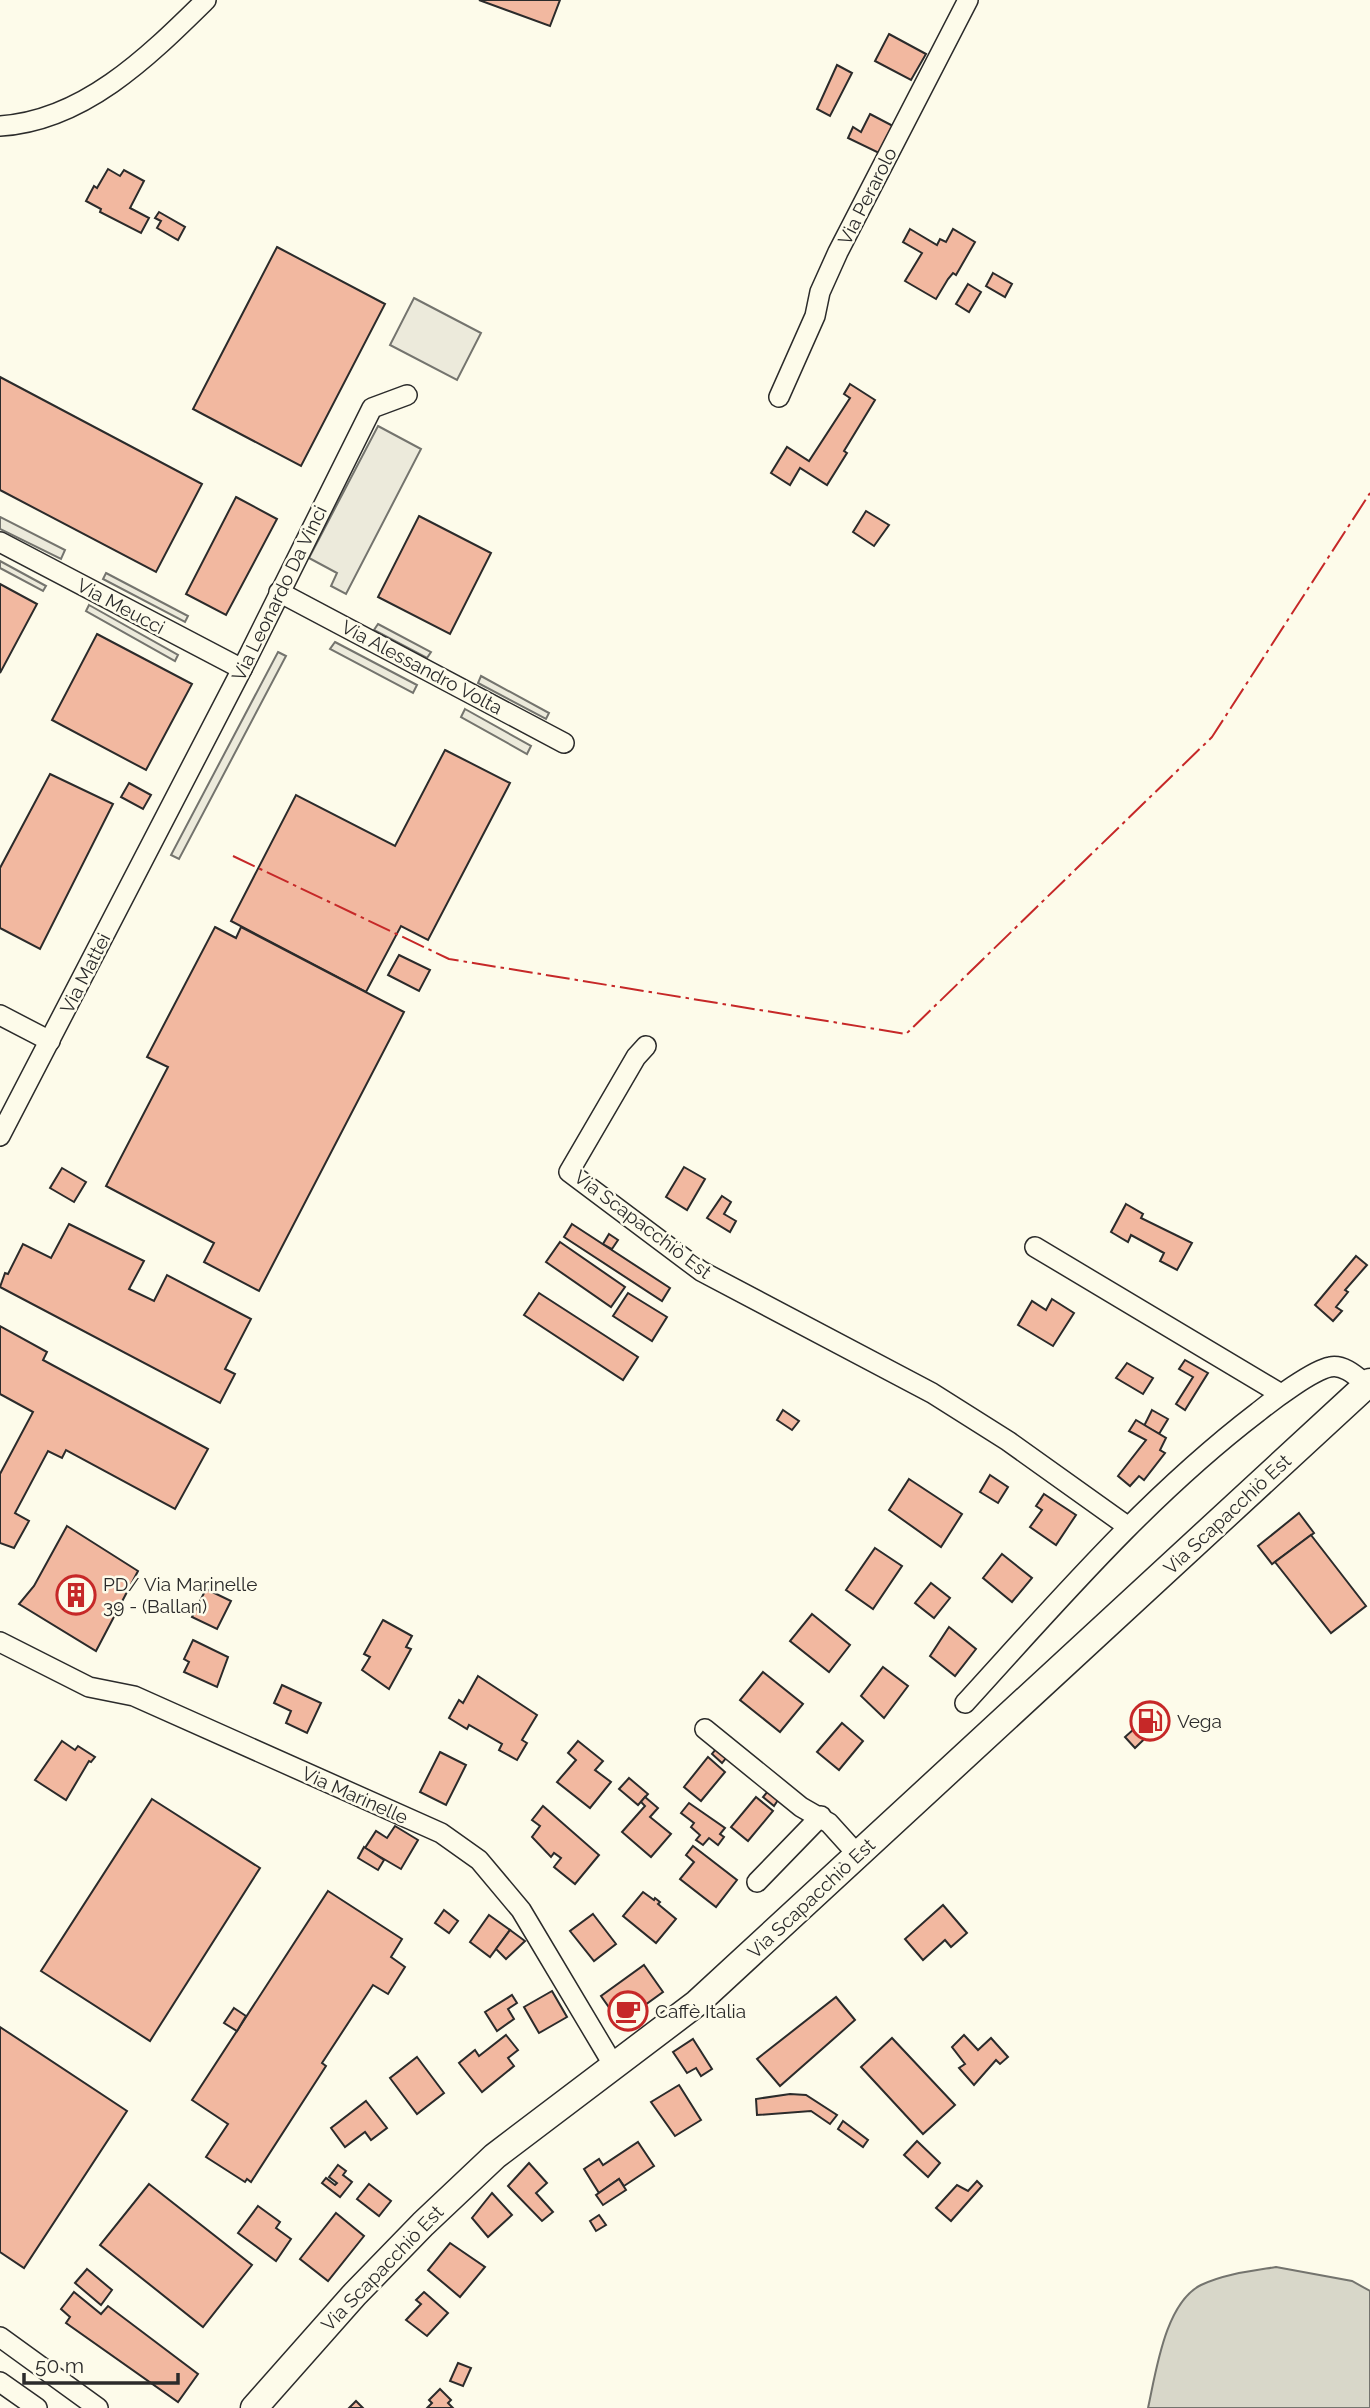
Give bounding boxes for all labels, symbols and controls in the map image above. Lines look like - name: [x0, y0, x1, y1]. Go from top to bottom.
- street label: Via Perarolo: [833, 144, 901, 248]
- street label: Via Leonardo Da Vinci: [227, 502, 331, 684]
- street label: Via Meucci: [73, 574, 169, 638]
- street label: Via Alessandro Volta: [338, 615, 506, 719]
- street label: Via Mattei: [55, 929, 115, 1017]
- street label: Via Scapacchiò Est: [570, 1165, 716, 1283]
- street label: Via Scapacchiò Est: [1159, 1449, 1296, 1579]
- place label: PD/ Via Marinelle 39 - (Ballan): [103, 1573, 257, 1617]
- building icon: PD/ Via Marinelle 39 - (Ballan): [55, 1574, 97, 1616]
- fuel station icon: Vega: [1129, 1700, 1171, 1742]
- place label: Vega: [1177, 1710, 1222, 1732]
- street label: Via Marinelle: [299, 1762, 411, 1828]
- street label: Via Scapacchiò Est: [743, 1833, 880, 1963]
- cafe icon: Caffè Italia: [607, 1990, 649, 2032]
- place label: Caffè Italia: [655, 2000, 746, 2022]
- street label: Via Scapacchiò Est: [316, 2200, 448, 2335]
- scale bar: [24, 2342, 178, 2386]
- text: 50 m: [35, 2353, 84, 2378]

